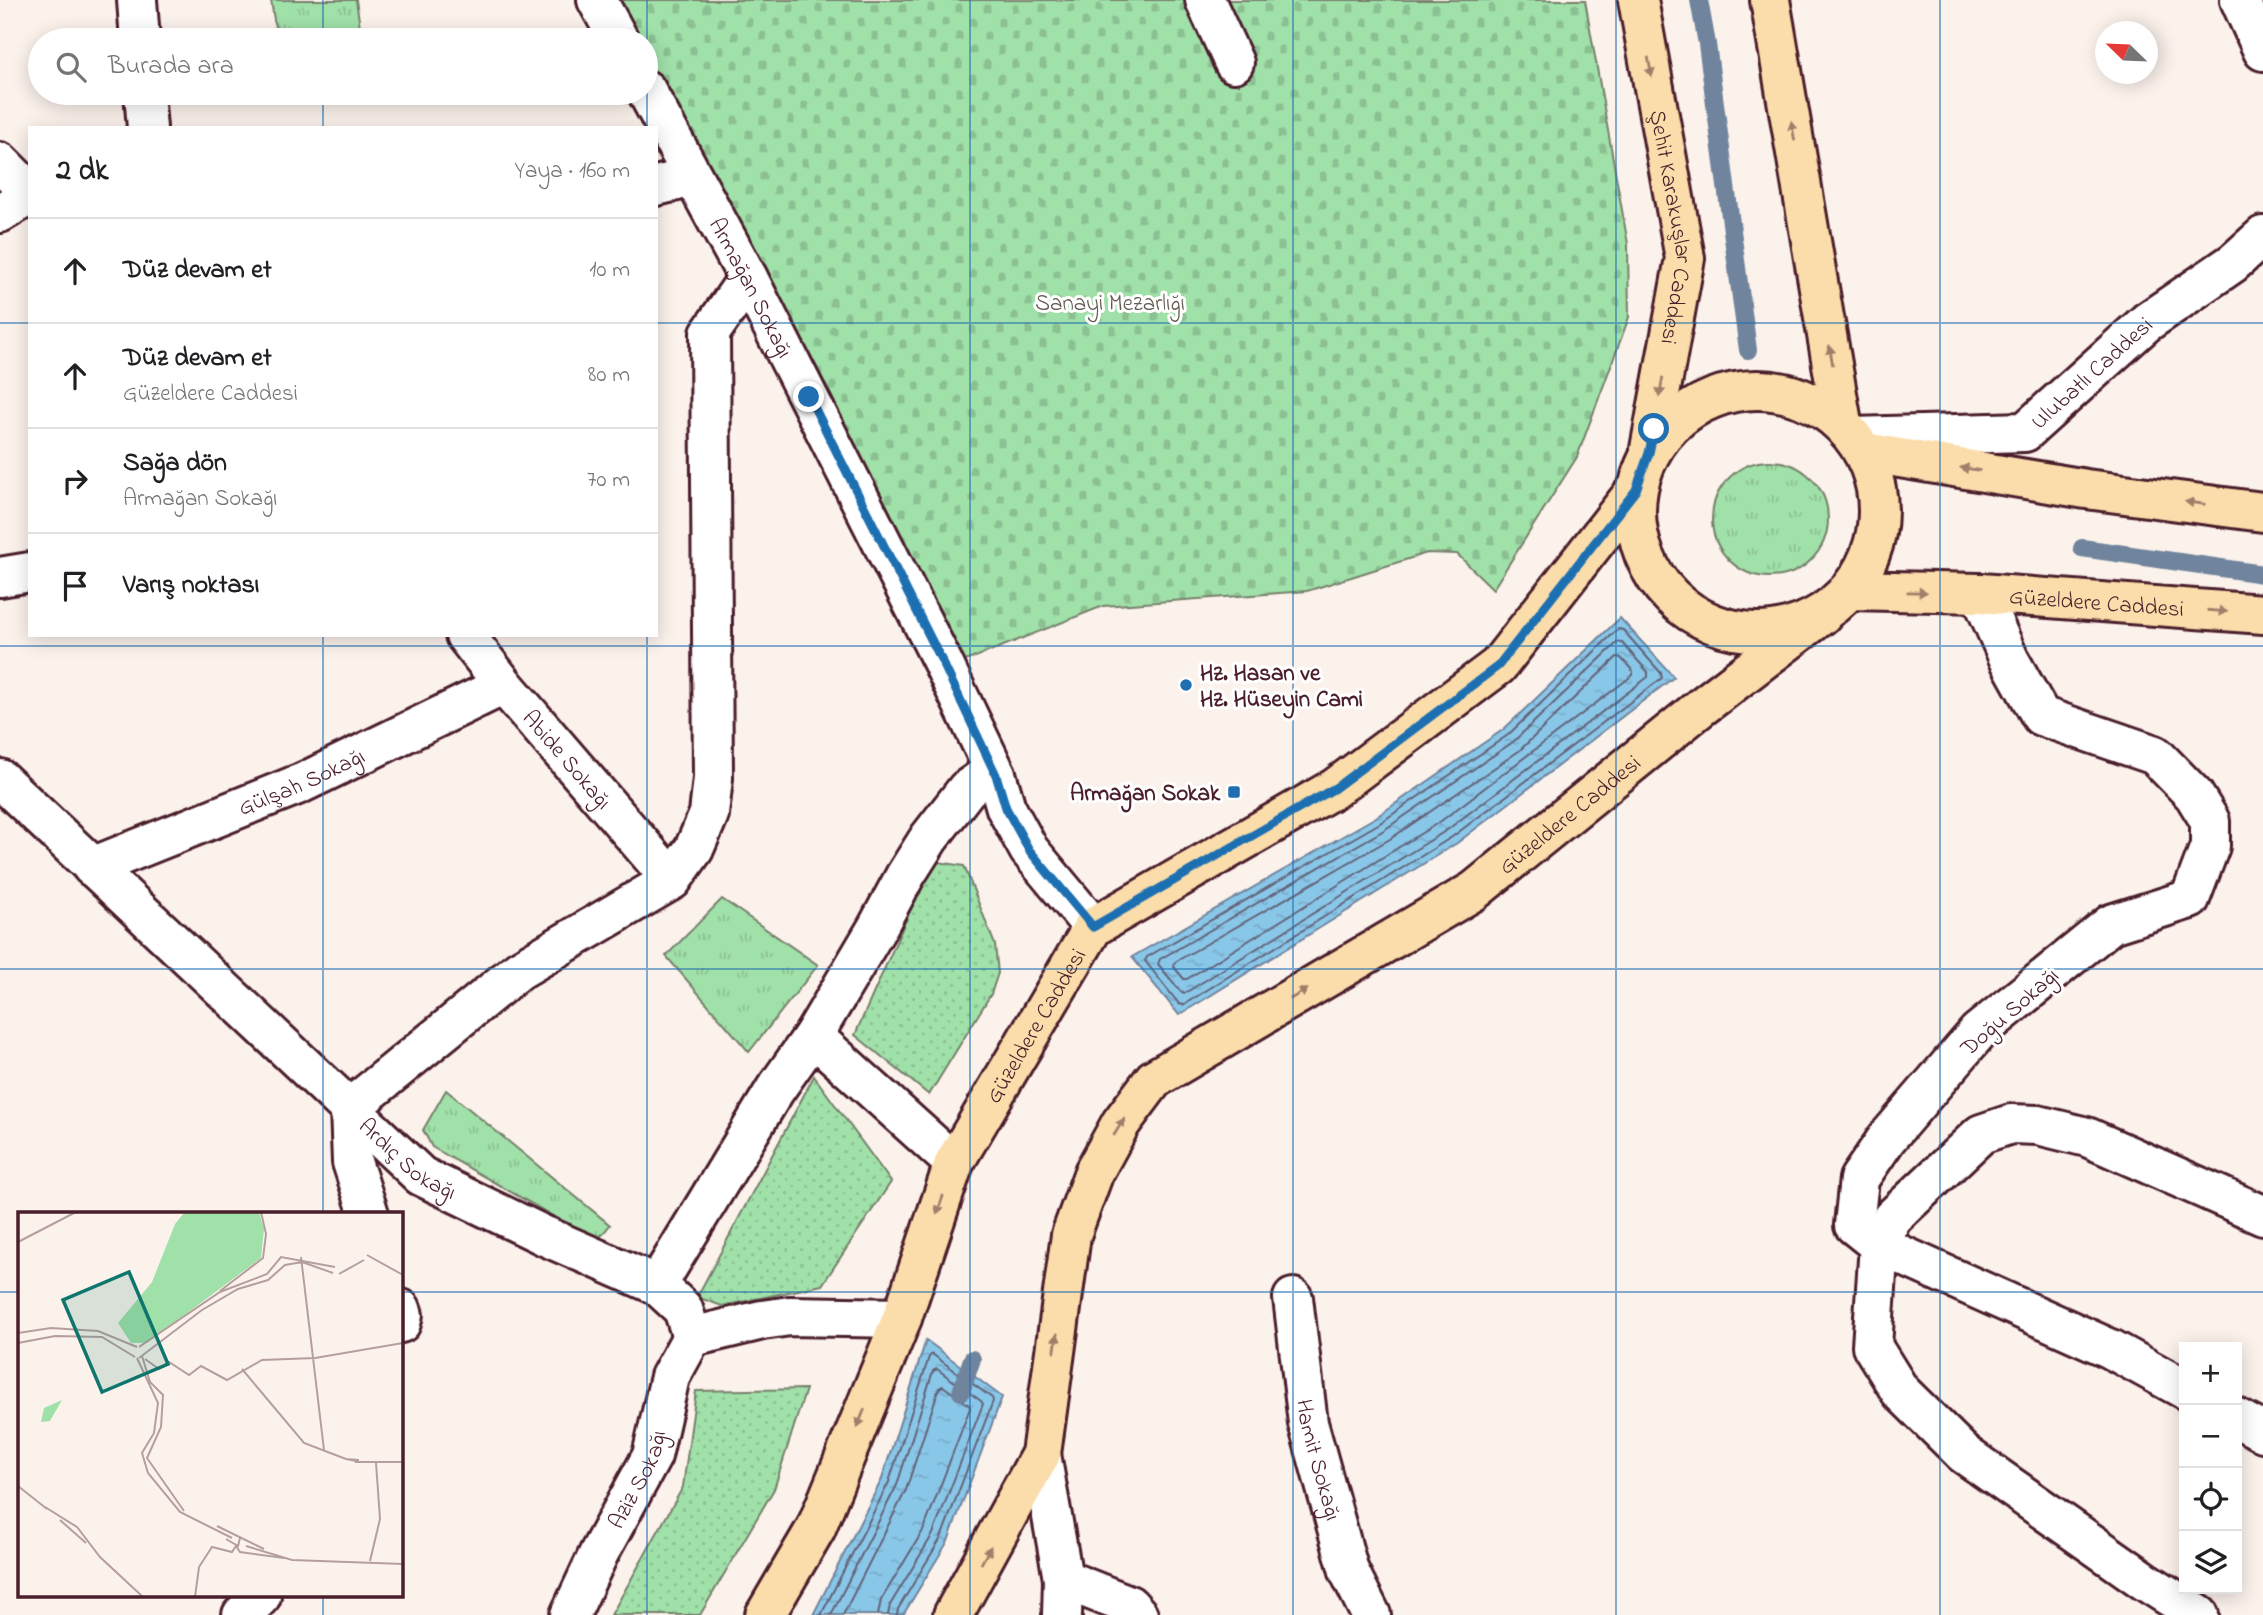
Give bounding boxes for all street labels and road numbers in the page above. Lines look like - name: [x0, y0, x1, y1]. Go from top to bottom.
- street label: Şehit Karakuşlar Caddesi: [1639, 108, 1699, 347]
- street label: Armağan Sokağı: [699, 212, 800, 365]
- street label: Ulubatlı Caddesi: [2024, 310, 2161, 438]
- street label: Güzeldere Caddesi: [2008, 581, 2185, 627]
- street label: Abide Sokağı: [513, 703, 618, 818]
- street label: Gülşah Sokağı: [234, 741, 371, 826]
- street label: Güzeldere Caddesi: [1492, 748, 1649, 884]
- street label: Güzeldere Caddesi: [979, 943, 1096, 1110]
- street label: Doğu Sokağı: [1953, 961, 2068, 1066]
- street label: Ardıç Sokağı: [350, 1111, 461, 1210]
- street label: Hamit Sokağı: [1286, 1397, 1348, 1525]
- street label: Aziz Sokağı: [601, 1427, 676, 1535]

